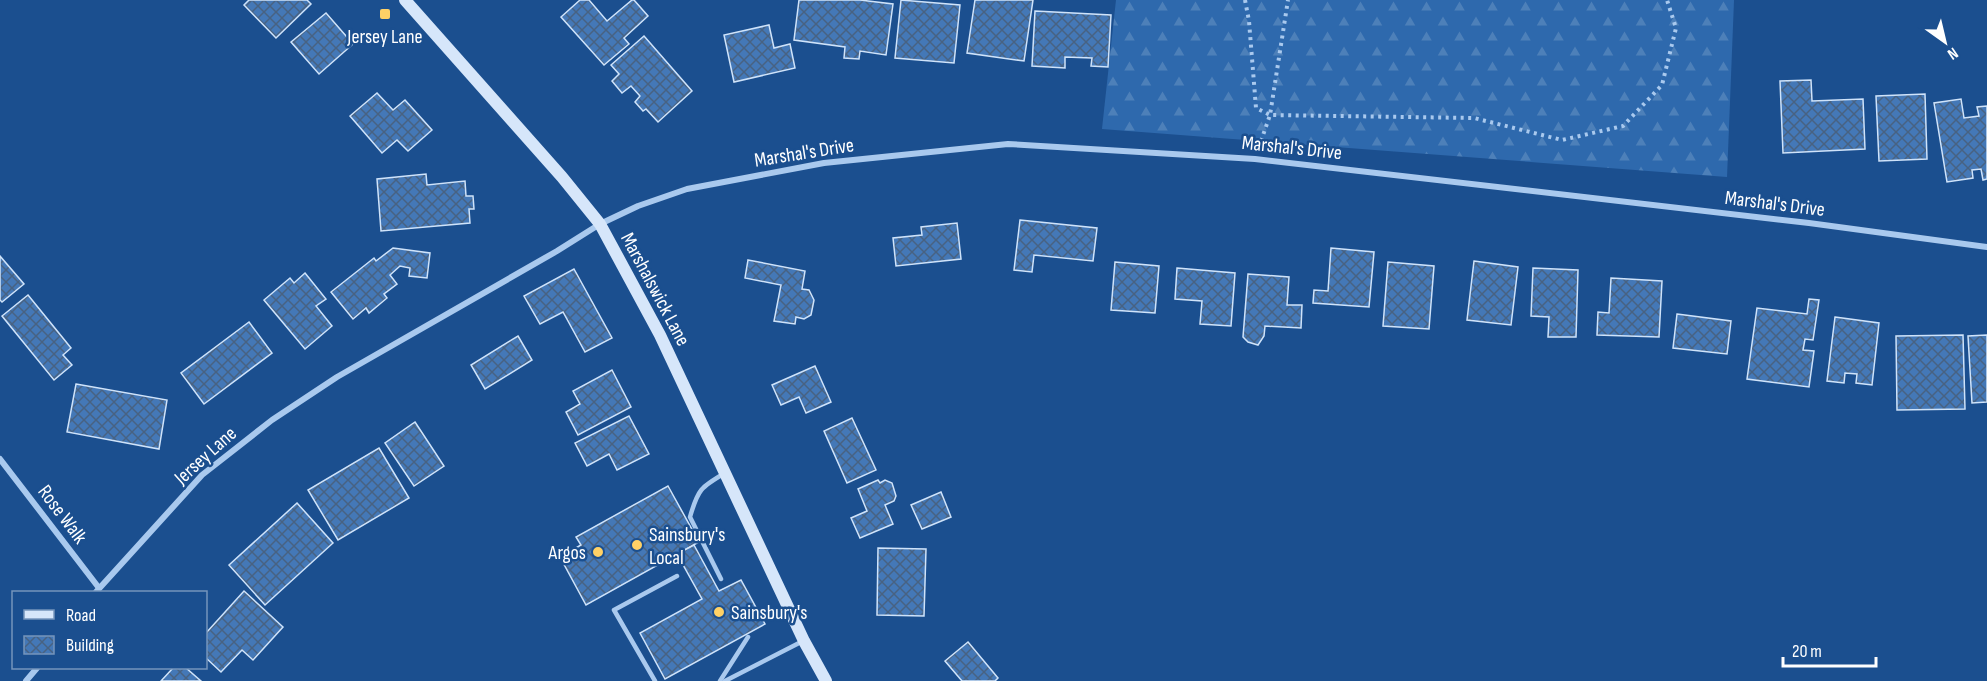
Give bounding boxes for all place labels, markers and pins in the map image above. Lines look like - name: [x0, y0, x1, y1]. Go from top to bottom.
- marker: Jersey Lane: [378, 7, 392, 21]
- place label: Jersey Lane: [346, 25, 423, 49]
- place label: Sainsbury's Local: [649, 523, 725, 570]
- marker: Sainsbury's Local: [630, 538, 644, 552]
- place label: Argos: [547, 541, 586, 565]
- marker: Argos: [591, 545, 605, 559]
- place label: Sainsbury's: [731, 601, 807, 625]
- marker: Sainsbury's: [712, 605, 726, 619]

